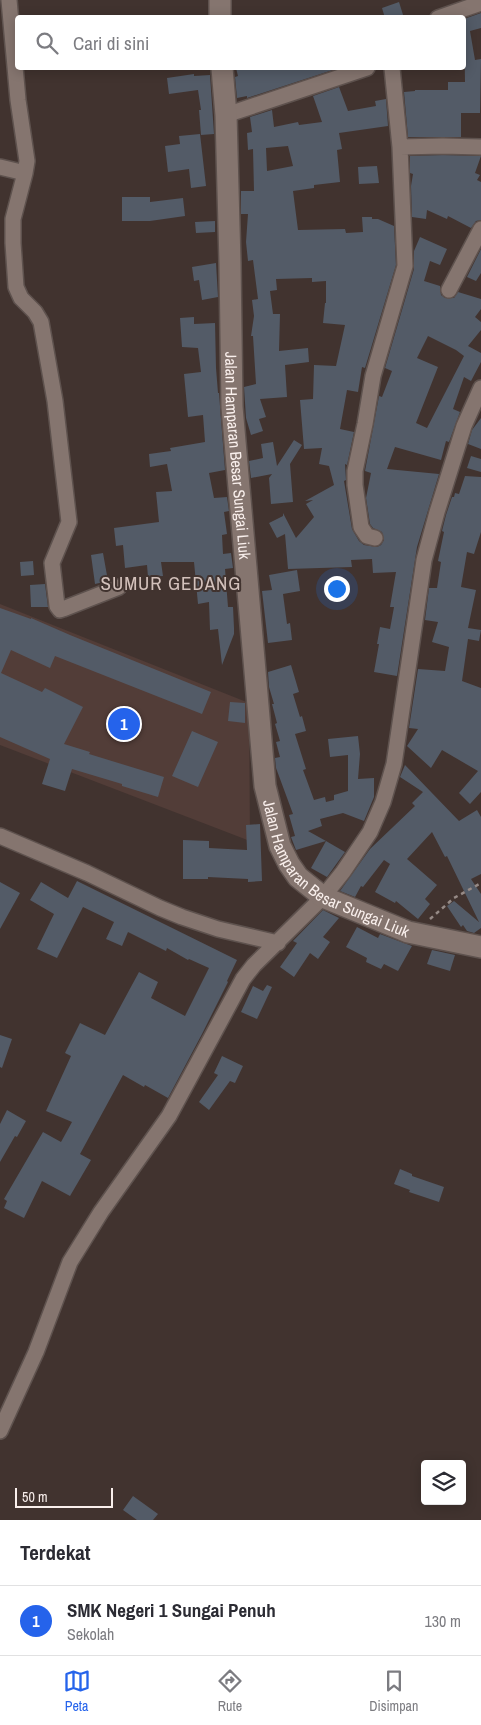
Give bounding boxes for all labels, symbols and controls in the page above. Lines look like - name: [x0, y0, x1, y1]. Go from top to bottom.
- search box: [15, 15, 466, 70]
- icon: search: [33, 29, 61, 57]
- text: Cari di sini: [73, 30, 149, 56]
- street label: Jalan Hamparan Besar Sungai Liuk: [220, 352, 256, 561]
- district label: SUMUR GEDANG: [101, 570, 241, 596]
- your location: [324, 576, 350, 602]
- pin: 1: [108, 705, 140, 743]
- street label: Jalan Hamparan Besar Sungai Liuk: [258, 797, 413, 943]
- map controls: [421, 1460, 466, 1505]
- button: layers: [421, 1460, 466, 1505]
- scale bar: [15, 1485, 112, 1508]
- text: 50 m: [22, 1488, 48, 1506]
- text: Terdekat: [20, 1538, 91, 1567]
- text: SMK Negeri 1 Sungai Penuh: [67, 1597, 276, 1623]
- text: 1: [32, 1610, 40, 1632]
- text: 130 m: [425, 1610, 461, 1632]
- text: Sekolah: [67, 1623, 114, 1645]
- tab: Peta: [63, 1667, 91, 1715]
- tab: Rute: [216, 1667, 244, 1715]
- tab: Disimpan: [369, 1667, 418, 1715]

